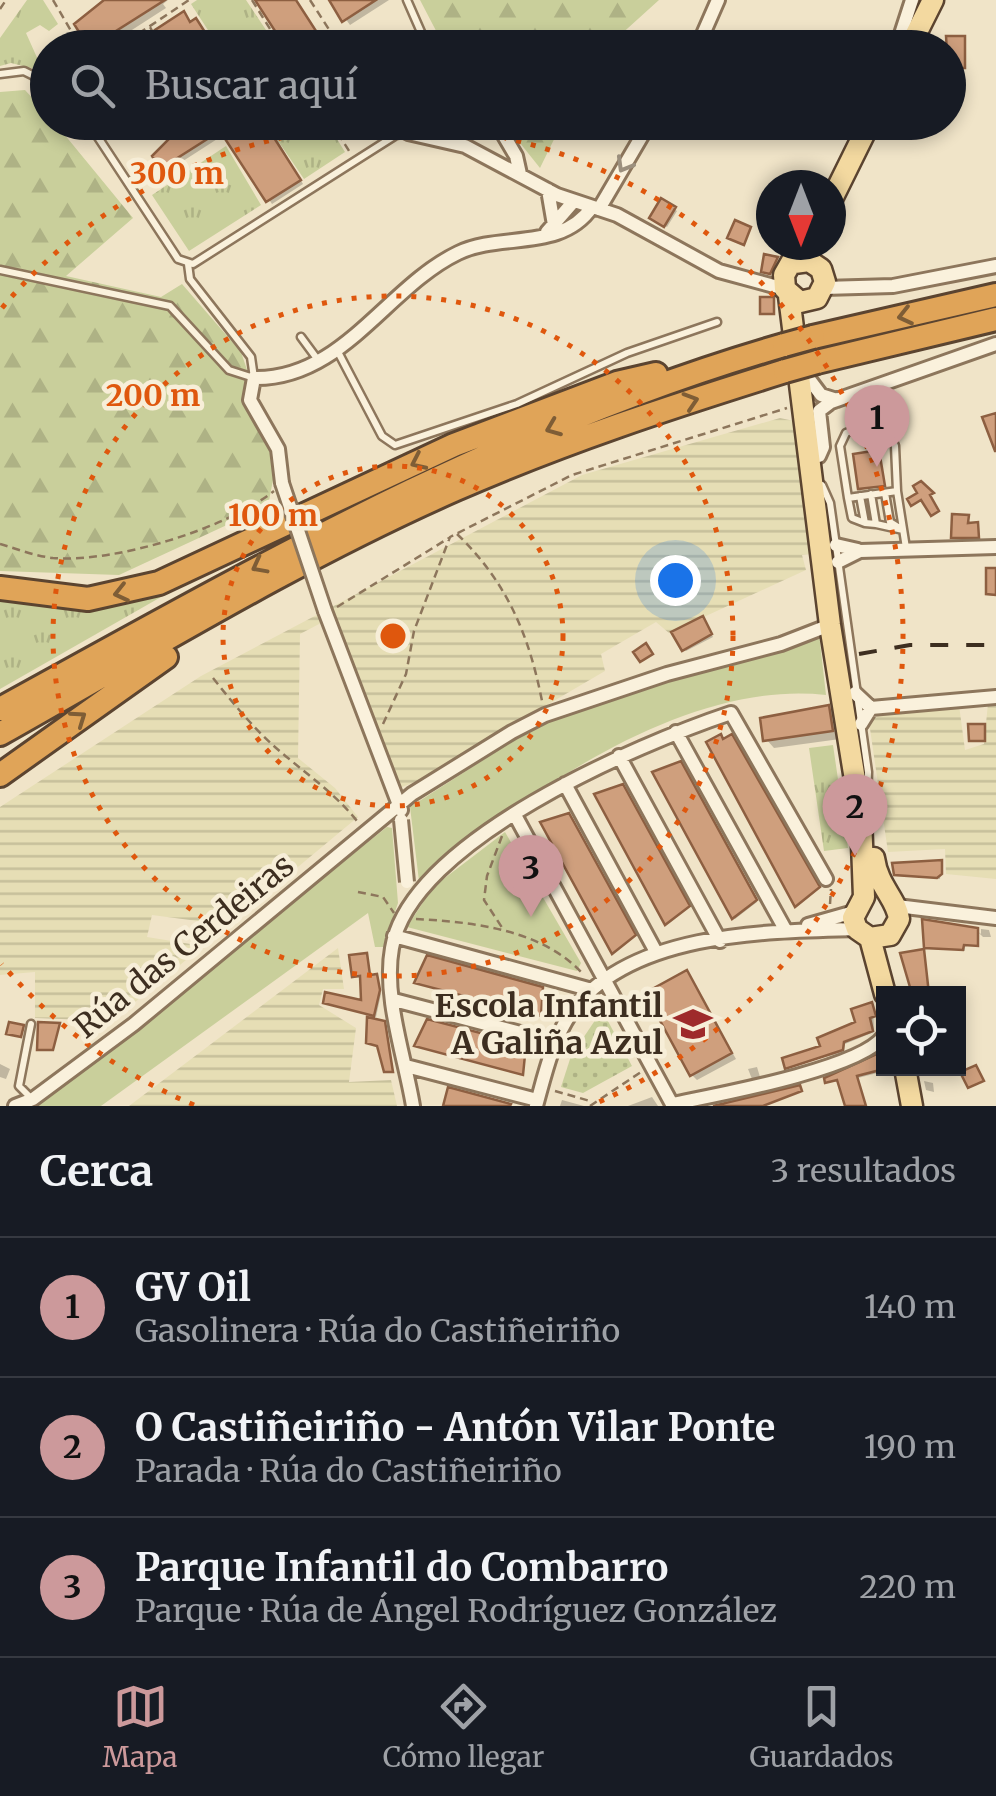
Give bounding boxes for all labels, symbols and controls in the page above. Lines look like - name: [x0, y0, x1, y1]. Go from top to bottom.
- search box: [30, 30, 966, 140]
- icon: search: [65, 58, 120, 113]
- text: Buscar aquí: [145, 62, 357, 109]
- text: 300 m: [130, 154, 224, 192]
- one-way arrow: [616, 154, 636, 172]
- north arrow: [756, 170, 846, 260]
- one-way arrow: [897, 304, 914, 325]
- text: 200 m: [106, 376, 200, 414]
- pin: 1: [844, 384, 910, 467]
- one-way arrow: [682, 392, 699, 412]
- one-way arrow: [545, 416, 563, 436]
- one-way arrow: [410, 449, 428, 469]
- text: 100 m: [228, 496, 318, 534]
- one-way arrow: [251, 554, 270, 573]
- your location: [650, 555, 701, 606]
- one-way arrow: [113, 581, 130, 602]
- centre of rings: [375, 618, 411, 654]
- one-way arrow: [68, 712, 86, 730]
- pin: 2: [822, 774, 888, 856]
- pin: 3: [498, 834, 564, 917]
- street label: Rúa das Cerdeiras: [66, 845, 302, 1047]
- place label: Escola Infantil A Galiña Azul: [434, 986, 663, 1063]
- map controls: [876, 986, 966, 1076]
- button: locate: [876, 986, 966, 1076]
- school or university icon: Escola Infantil A Galiña Azul: [672, 1003, 714, 1045]
- text: Cerca: [40, 1145, 153, 1197]
- text: 3 resultados: [771, 1151, 956, 1191]
- text: GV Oil: [135, 1264, 251, 1311]
- text: 1: [65, 1287, 80, 1327]
- text: 140 m: [864, 1287, 956, 1327]
- text: Gasolinera · Rúa do Castiñeiriño: [135, 1311, 620, 1351]
- text: O Castiñeiriño - Antón Vilar Ponte: [135, 1404, 775, 1451]
- text: 2: [63, 1427, 82, 1467]
- text: 190 m: [864, 1427, 956, 1467]
- text: Parada · Rúa do Castiñeiriño: [135, 1451, 562, 1491]
- text: Parque Infantil do Combarro: [135, 1544, 669, 1591]
- text: 3: [63, 1567, 82, 1607]
- text: 220 m: [859, 1567, 956, 1607]
- text: Parque · Rúa de Ángel Rodríguez González: [135, 1591, 777, 1631]
- tab: Mapa: [103, 1679, 178, 1775]
- tab: Cómo llegar: [383, 1679, 544, 1775]
- tab: Guardados: [749, 1679, 893, 1775]

